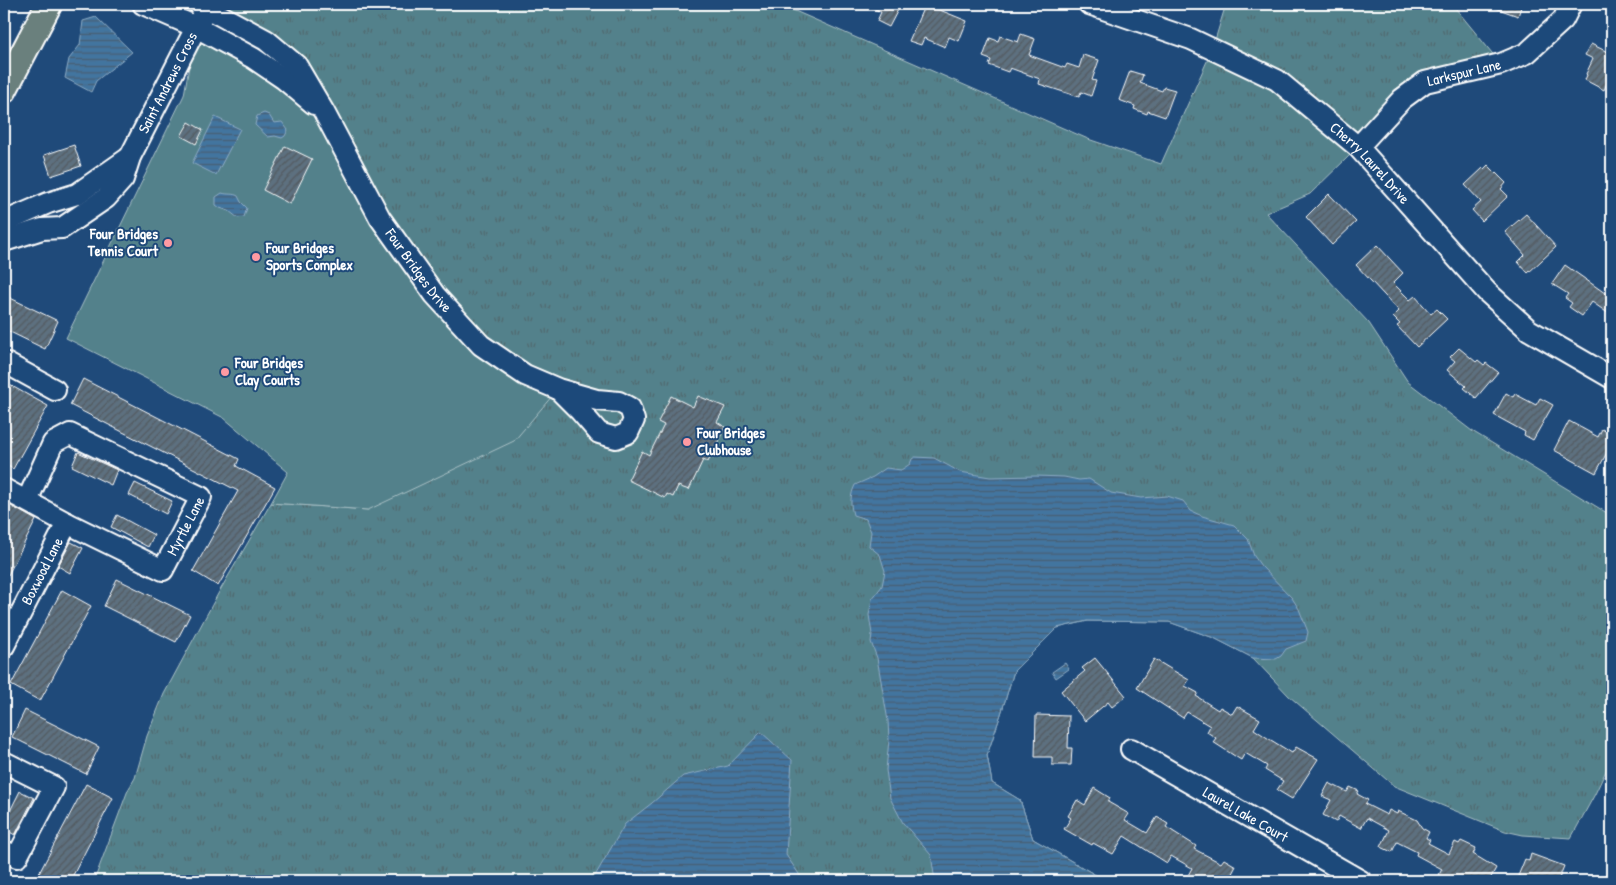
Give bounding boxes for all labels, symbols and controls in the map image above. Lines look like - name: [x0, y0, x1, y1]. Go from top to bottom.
- street label: Saint Andrews Cross: [133, 28, 202, 137]
- street label: Larkspur Lane: [1425, 53, 1503, 91]
- street label: Cherry Laurel Drive: [1326, 117, 1415, 208]
- place label: Four Bridges Tennis Court: [87, 223, 159, 261]
- street label: Four Bridges Drive: [380, 223, 457, 317]
- marker: Four Bridges Tennis Court: [162, 237, 174, 249]
- place label: Four Bridges Sports Complex: [265, 237, 353, 276]
- marker: Four Bridges Sports Complex: [250, 251, 262, 263]
- place label: Four Bridges Clay Courts: [234, 352, 303, 391]
- marker: Four Bridges Clay Courts: [219, 366, 231, 378]
- place label: Four Bridges Clubhouse: [696, 422, 765, 460]
- marker: Four Bridges Clubhouse: [681, 436, 693, 448]
- street label: Myrtle Lane: [161, 493, 210, 559]
- street label: Boxwood Lane: [16, 534, 68, 608]
- street label: Laurel Lake Court: [1199, 781, 1293, 847]

